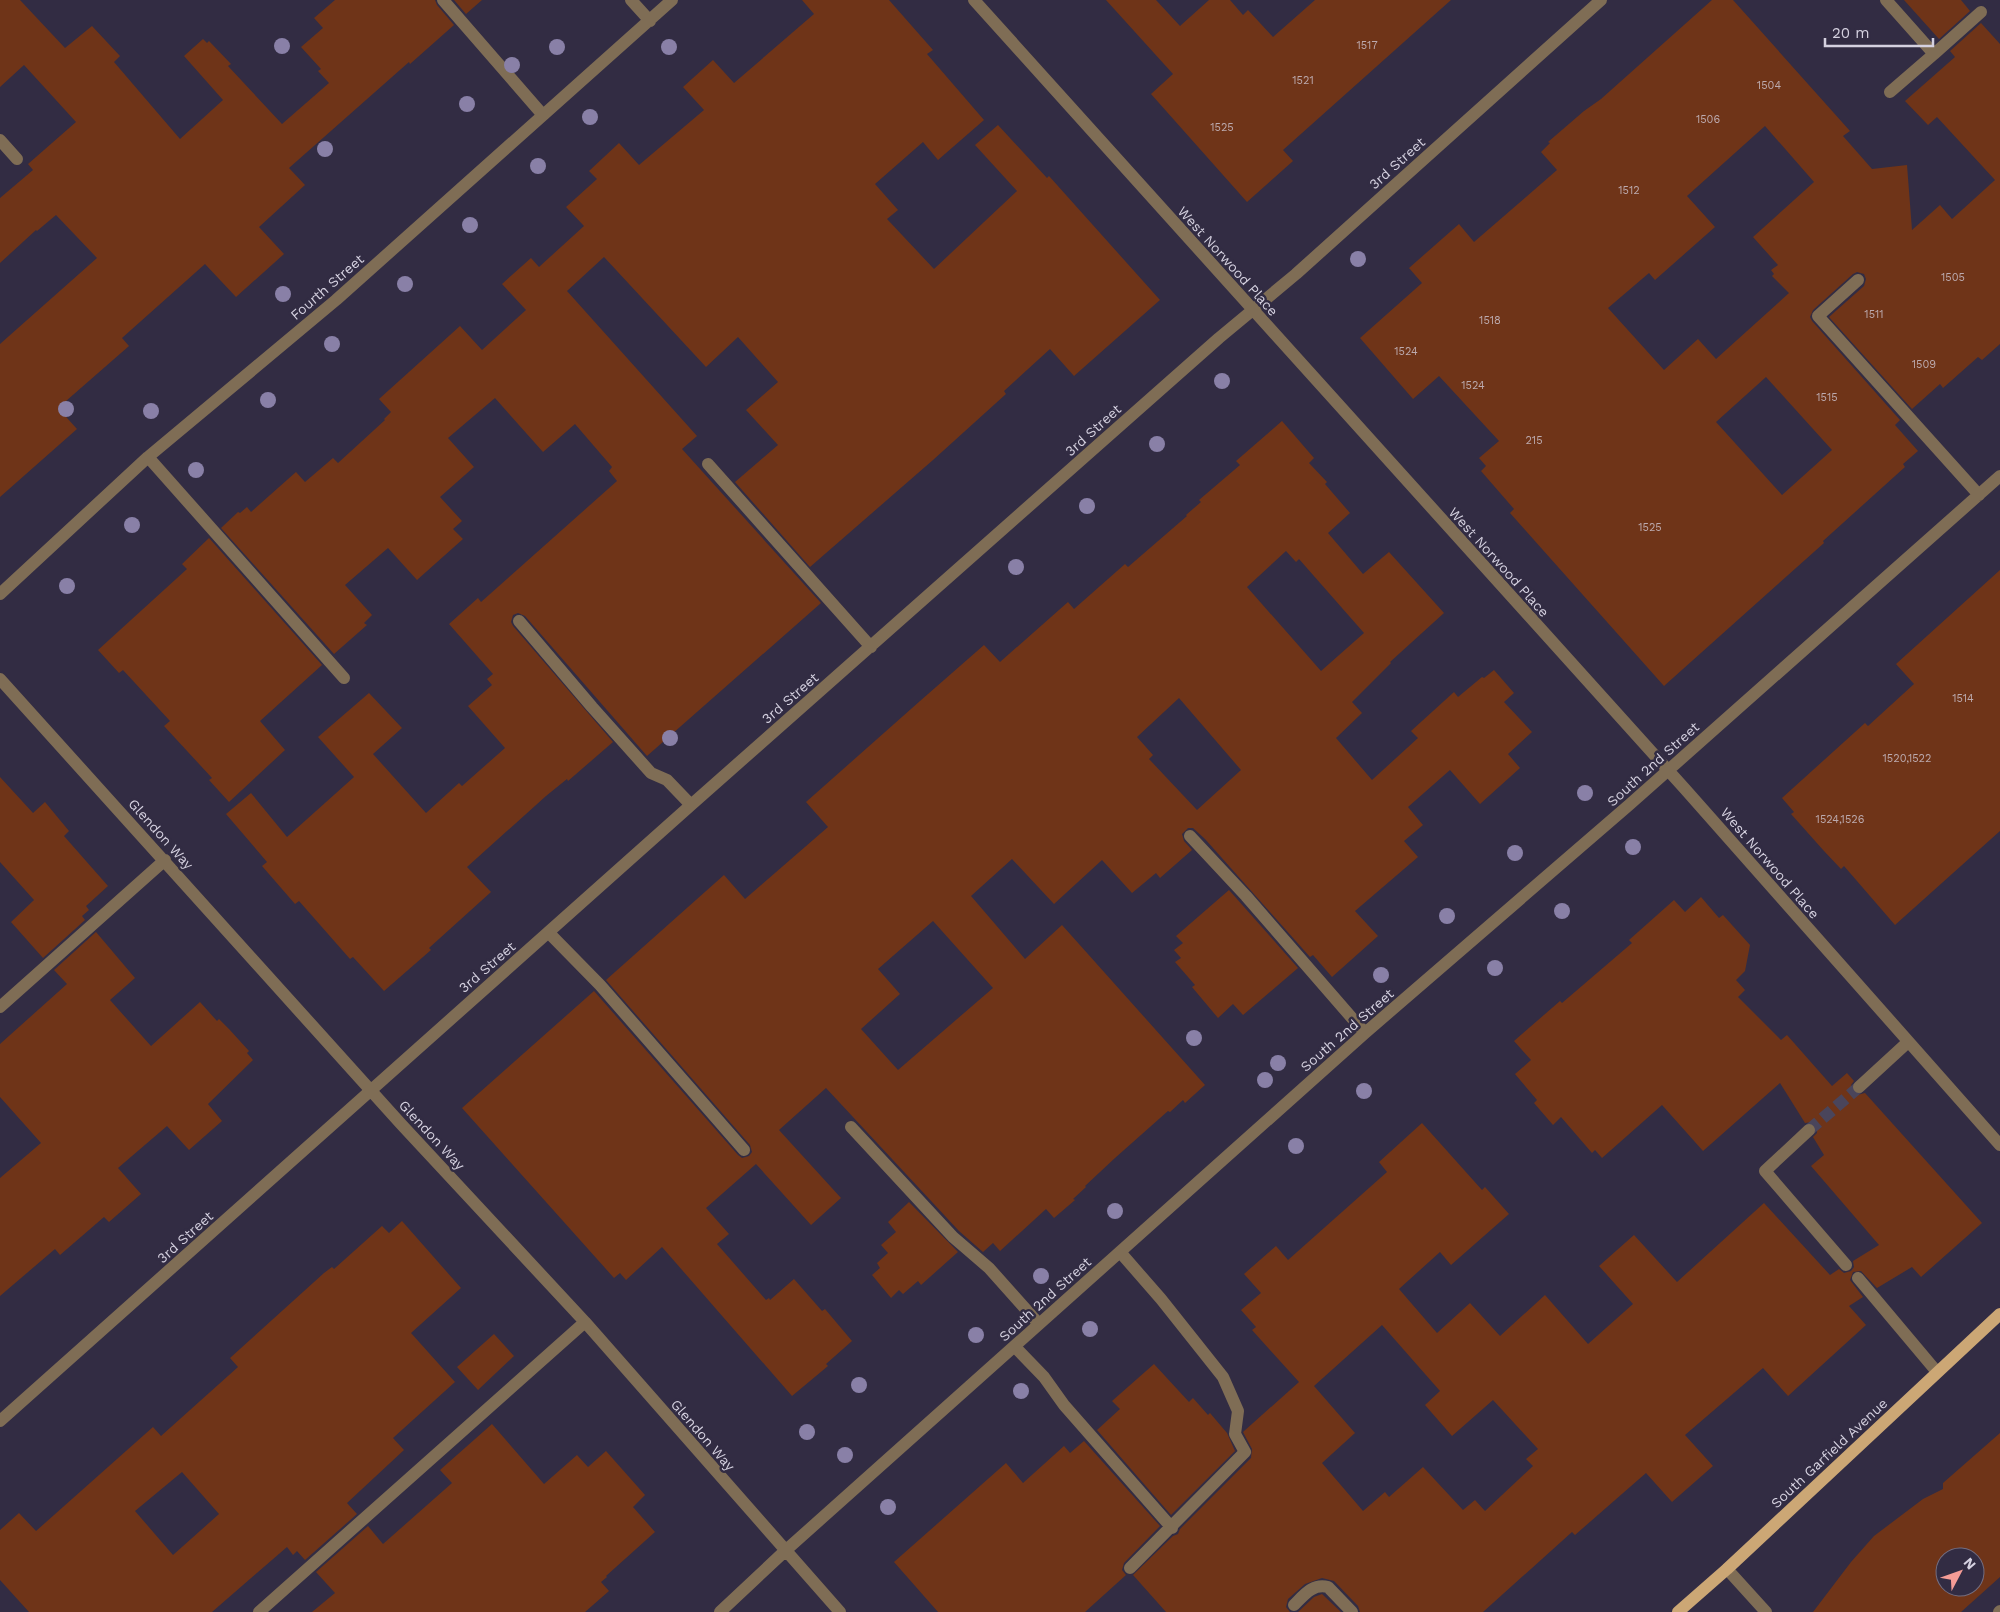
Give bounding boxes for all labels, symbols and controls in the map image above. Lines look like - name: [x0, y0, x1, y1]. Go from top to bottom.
- scale bar: [1825, 15, 1932, 47]
- text: 20 m: [1832, 24, 1870, 42]
- house number: 1517: [1356, 39, 1378, 52]
- house number: 1521: [1292, 74, 1314, 87]
- house number: 1504: [1757, 79, 1781, 92]
- house number: 1506: [1696, 113, 1720, 126]
- house number: 1525: [1210, 121, 1234, 134]
- street label: 3rd Street: [1366, 134, 1428, 192]
- house number: 1512: [1618, 184, 1640, 197]
- street label: West Norwood Place: [1175, 203, 1281, 319]
- street label: Fourth Street: [287, 251, 367, 323]
- house number: 1505: [1941, 271, 1965, 284]
- house number: 1511: [1864, 308, 1884, 321]
- house number: 1518: [1479, 314, 1501, 327]
- house number: 1524: [1394, 345, 1418, 358]
- house number: 1509: [1912, 358, 1936, 371]
- house number: 1524: [1461, 379, 1485, 392]
- house number: 1515: [1816, 391, 1838, 404]
- street label: 3rd Street: [1062, 401, 1124, 459]
- house number: 215: [1525, 434, 1543, 447]
- street label: West Norwood Place: [1446, 504, 1552, 620]
- house number: 1525: [1638, 521, 1662, 534]
- street label: 3rd Street: [759, 669, 822, 727]
- house number: 1514: [1952, 692, 1974, 705]
- street label: South 2nd Street: [1604, 719, 1702, 809]
- house number: 1520,1522: [1883, 752, 1931, 765]
- street label: Glendon Way: [125, 796, 197, 873]
- street label: West Norwood Place: [1717, 804, 1823, 922]
- house number: 1524,1526: [1816, 813, 1865, 826]
- street label: 3rd Street: [456, 938, 519, 996]
- street label: South 2nd Street: [1297, 985, 1397, 1075]
- street label: Glendon Way: [396, 1097, 469, 1174]
- street label: 3rd Street: [154, 1208, 216, 1266]
- street label: South 2nd Street: [996, 1254, 1094, 1344]
- street label: South Garfield Avenue: [1768, 1395, 1890, 1511]
- street label: Glendon Way: [668, 1396, 739, 1474]
- north arrow: [1935, 1547, 1985, 1597]
- text: N: [1960, 1554, 1979, 1573]

